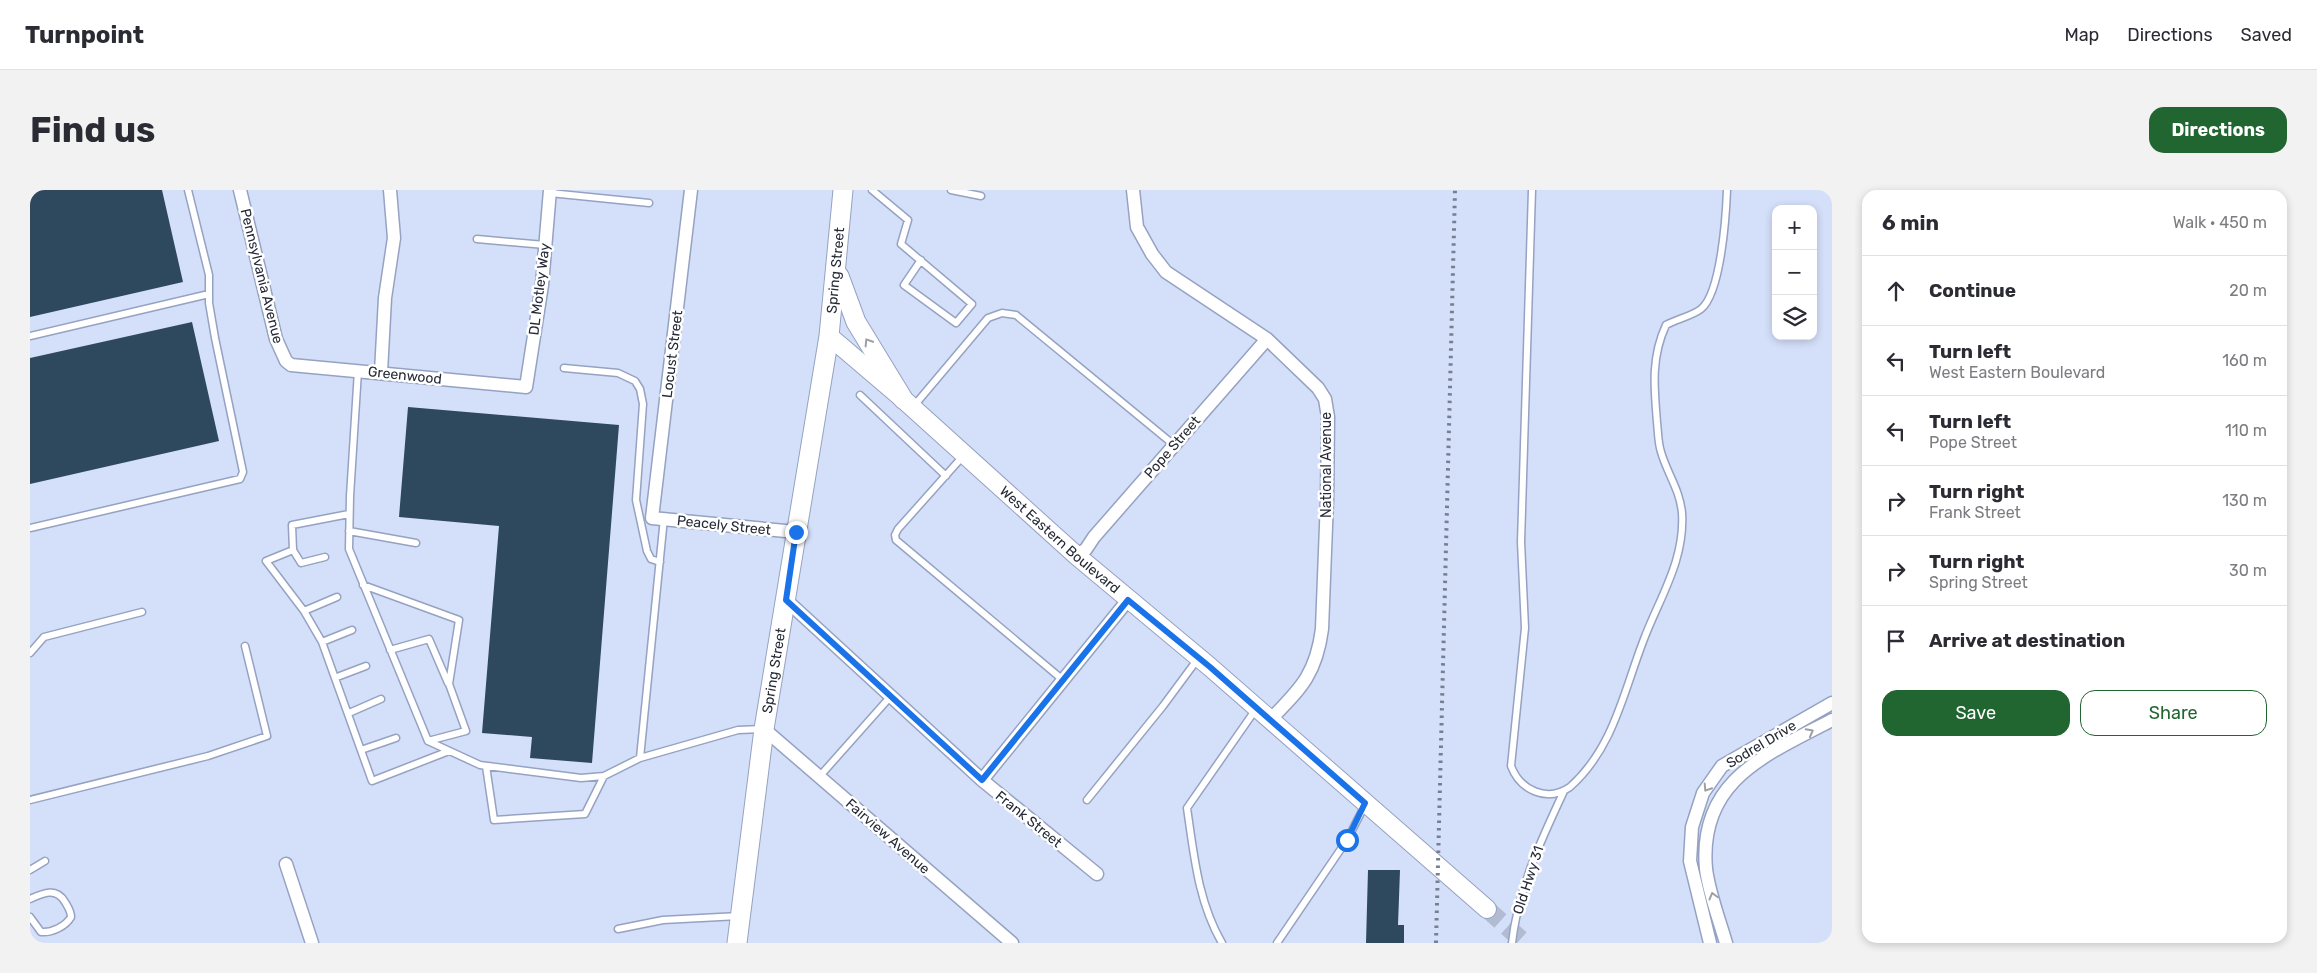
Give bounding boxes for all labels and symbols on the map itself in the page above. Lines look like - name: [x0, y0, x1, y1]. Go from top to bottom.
- street label: Pennsylvania Avenue: [236, 207, 287, 346]
- street label: Spring Street: [823, 226, 848, 314]
- street label: DL Motley Way: [525, 242, 554, 336]
- street label: Locust Street: [659, 309, 686, 399]
- one-way arrow: [865, 339, 874, 348]
- street label: Greenwood: [367, 363, 443, 388]
- street label: Pope Street: [1141, 412, 1204, 482]
- street label: National Avenue: [1318, 412, 1335, 518]
- street label: West Eastern Boulevard: [996, 483, 1123, 597]
- street label: Peacely Street: [676, 512, 772, 539]
- route end: [785, 521, 808, 544]
- street label: Spring Street: [759, 626, 790, 715]
- street label: Sodrel Drive: [1723, 717, 1799, 772]
- one-way arrow: [1805, 728, 1814, 738]
- one-way arrow: [1703, 783, 1713, 792]
- street label: Frank Street: [992, 787, 1066, 852]
- street label: Fairview Avenue: [842, 795, 933, 878]
- route start: [1336, 829, 1359, 852]
- street label: Old Hwy 31: [1509, 844, 1548, 916]
- one-way arrow: [1708, 891, 1719, 900]

